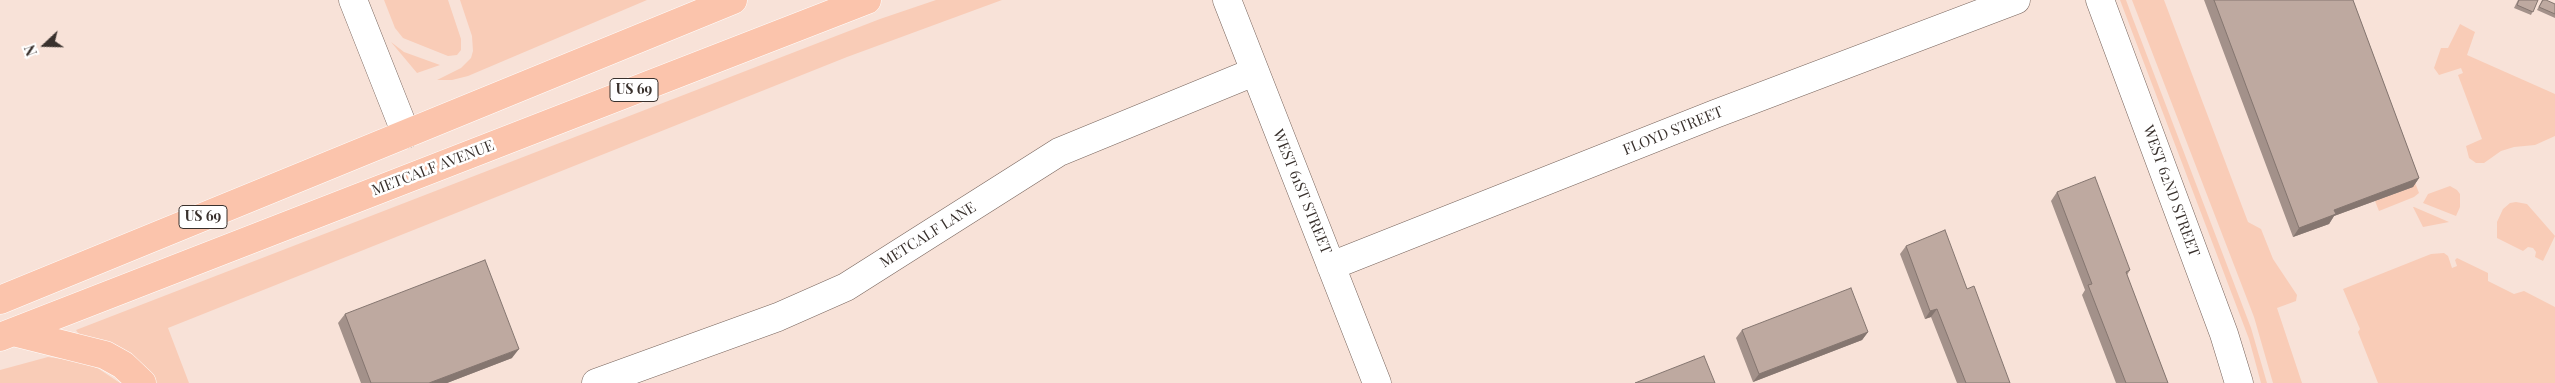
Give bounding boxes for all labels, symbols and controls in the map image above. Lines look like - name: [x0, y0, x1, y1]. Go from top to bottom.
- north arrow: [20, 20, 70, 70]
- text: N: [20, 42, 41, 59]
- road number: US 69: [610, 78, 658, 102]
- street label: FLOYD STREET: [1620, 103, 1726, 159]
- street label: WEST 62ND STREET: [2139, 123, 2203, 259]
- street label: WEST 61ST STREET: [1269, 127, 1335, 257]
- street label: METCALF AVENUE: [369, 136, 497, 200]
- street label: METCALF LANE: [877, 198, 979, 272]
- road number: US 69: [179, 206, 227, 228]

